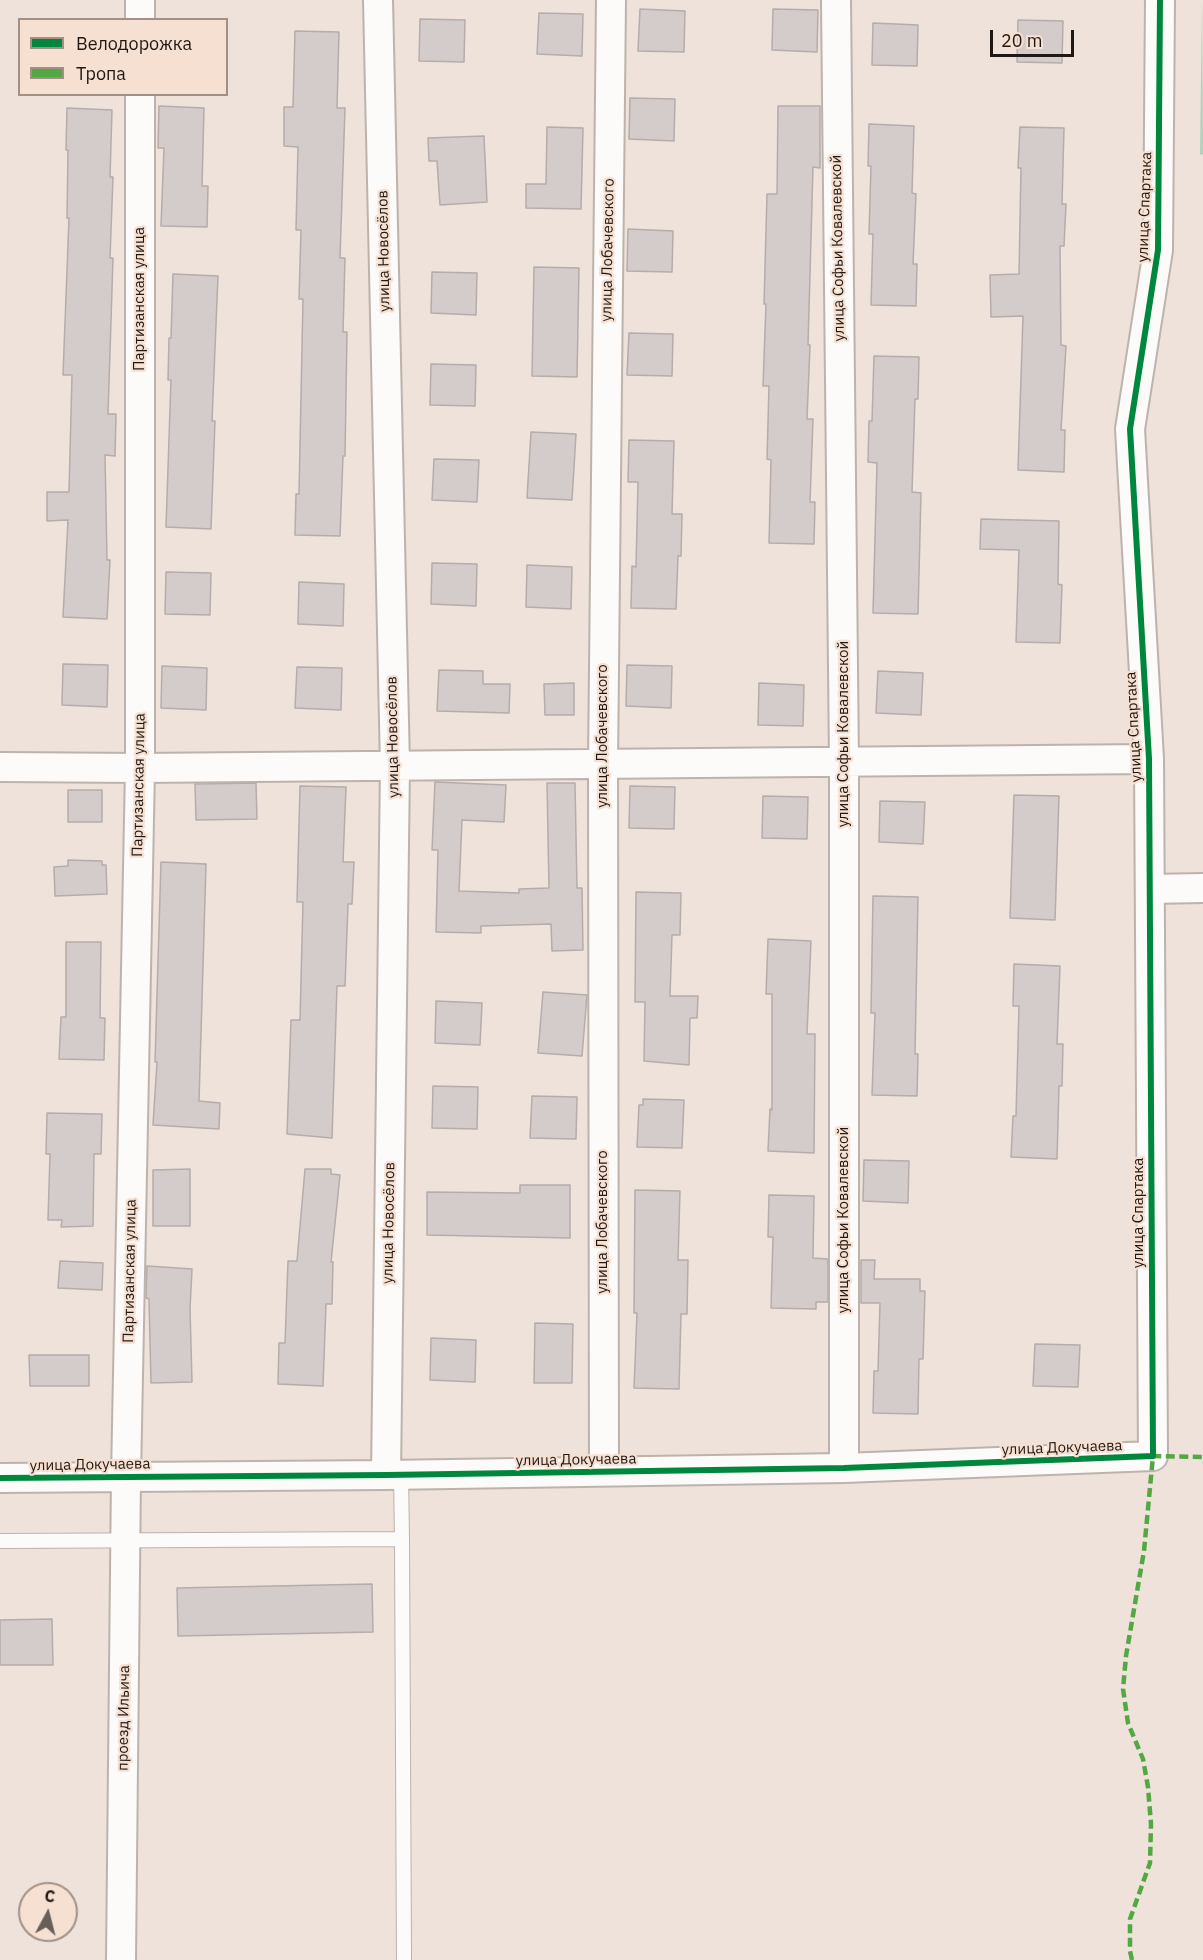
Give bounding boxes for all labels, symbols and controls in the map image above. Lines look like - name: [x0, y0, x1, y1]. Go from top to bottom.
- legend: [18, 18, 228, 96]
- scale bar: [993, 18, 1077, 56]
- text: 20 m: [1001, 29, 1043, 52]
- text: Велодорожка: [76, 32, 192, 55]
- text: Тропа: [76, 62, 126, 85]
- street label: улица Спартака: [1134, 151, 1156, 263]
- street label: улица Софьи Ковалевской: [827, 155, 849, 341]
- street label: улица Лобачевского: [598, 178, 618, 322]
- street label: улица Новосёлов: [374, 190, 394, 312]
- street label: Партизанская улица: [131, 227, 149, 371]
- street label: улица Софьи Ковалевской: [835, 641, 853, 827]
- street label: улица Лобачевского: [594, 664, 612, 808]
- street label: улица Спартака: [1122, 671, 1146, 783]
- street label: улица Новосёлов: [383, 676, 403, 798]
- street label: Партизанская улица: [129, 713, 149, 857]
- street label: улица Софьи Ковалевской: [835, 1127, 853, 1313]
- street label: улица Лобачевского: [594, 1150, 612, 1294]
- street label: улица Спартака: [1130, 1158, 1148, 1268]
- street label: улица Новосёлов: [379, 1162, 399, 1284]
- street label: Партизанская улица: [120, 1199, 140, 1343]
- street label: улица Докучаева: [1001, 1437, 1123, 1459]
- street label: улица Докучаева: [516, 1450, 636, 1470]
- street label: улица Докучаева: [30, 1455, 150, 1475]
- street label: проезд Ильича: [114, 1665, 134, 1771]
- north arrow: [18, 1882, 78, 1942]
- text: С: [44, 1886, 56, 1907]

